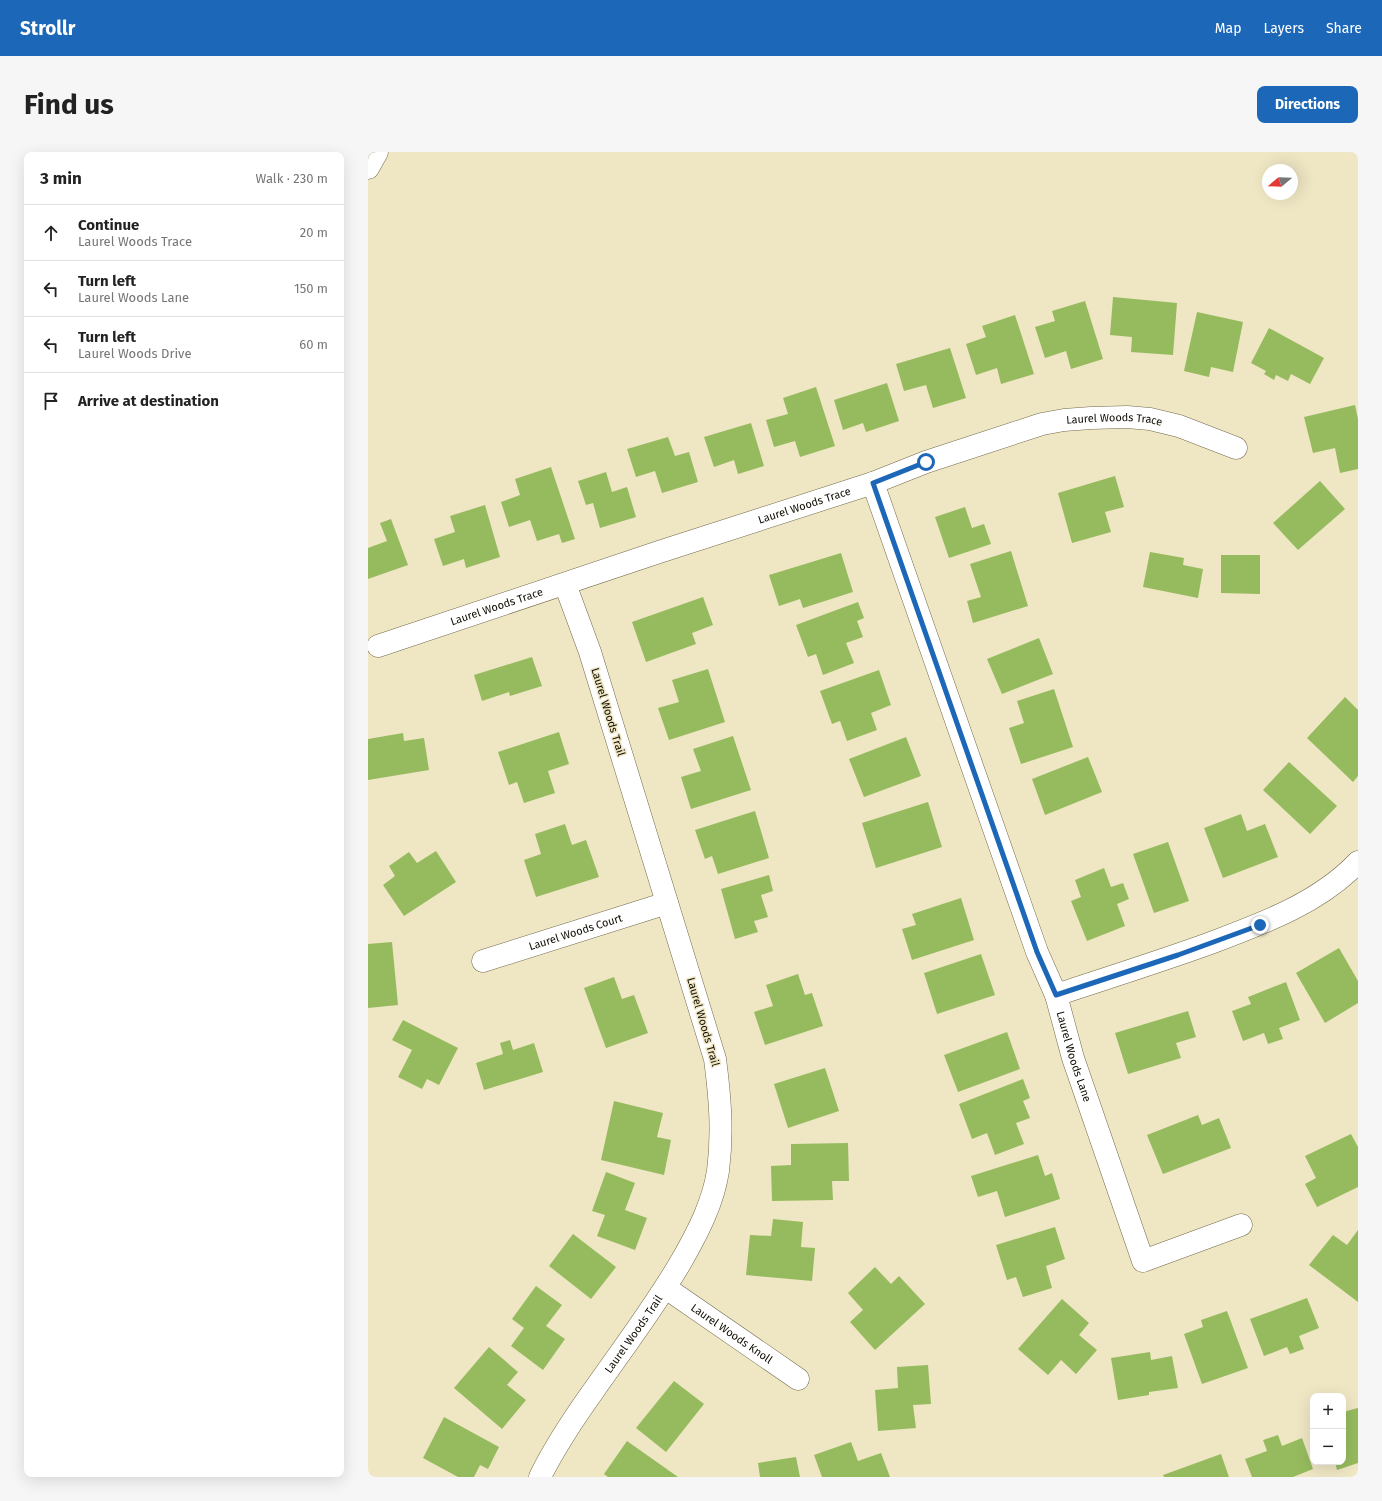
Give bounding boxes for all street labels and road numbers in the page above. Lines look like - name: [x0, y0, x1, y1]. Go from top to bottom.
- street label: Laurel Woods Trace: [1066, 410, 1164, 428]
- street label: Laurel Woods Trace: [756, 484, 852, 526]
- street label: Laurel Woods Trace: [449, 585, 544, 628]
- street label: Laurel Woods Trail: [588, 666, 628, 758]
- street label: Laurel Woods Court: [527, 911, 624, 953]
- street label: Laurel Woods Trail: [684, 976, 722, 1068]
- street label: Laurel Woods Lane: [1054, 1010, 1094, 1104]
- street label: Laurel Woods Trail: [602, 1293, 665, 1375]
- street label: Laurel Woods Knoll: [689, 1301, 775, 1366]

